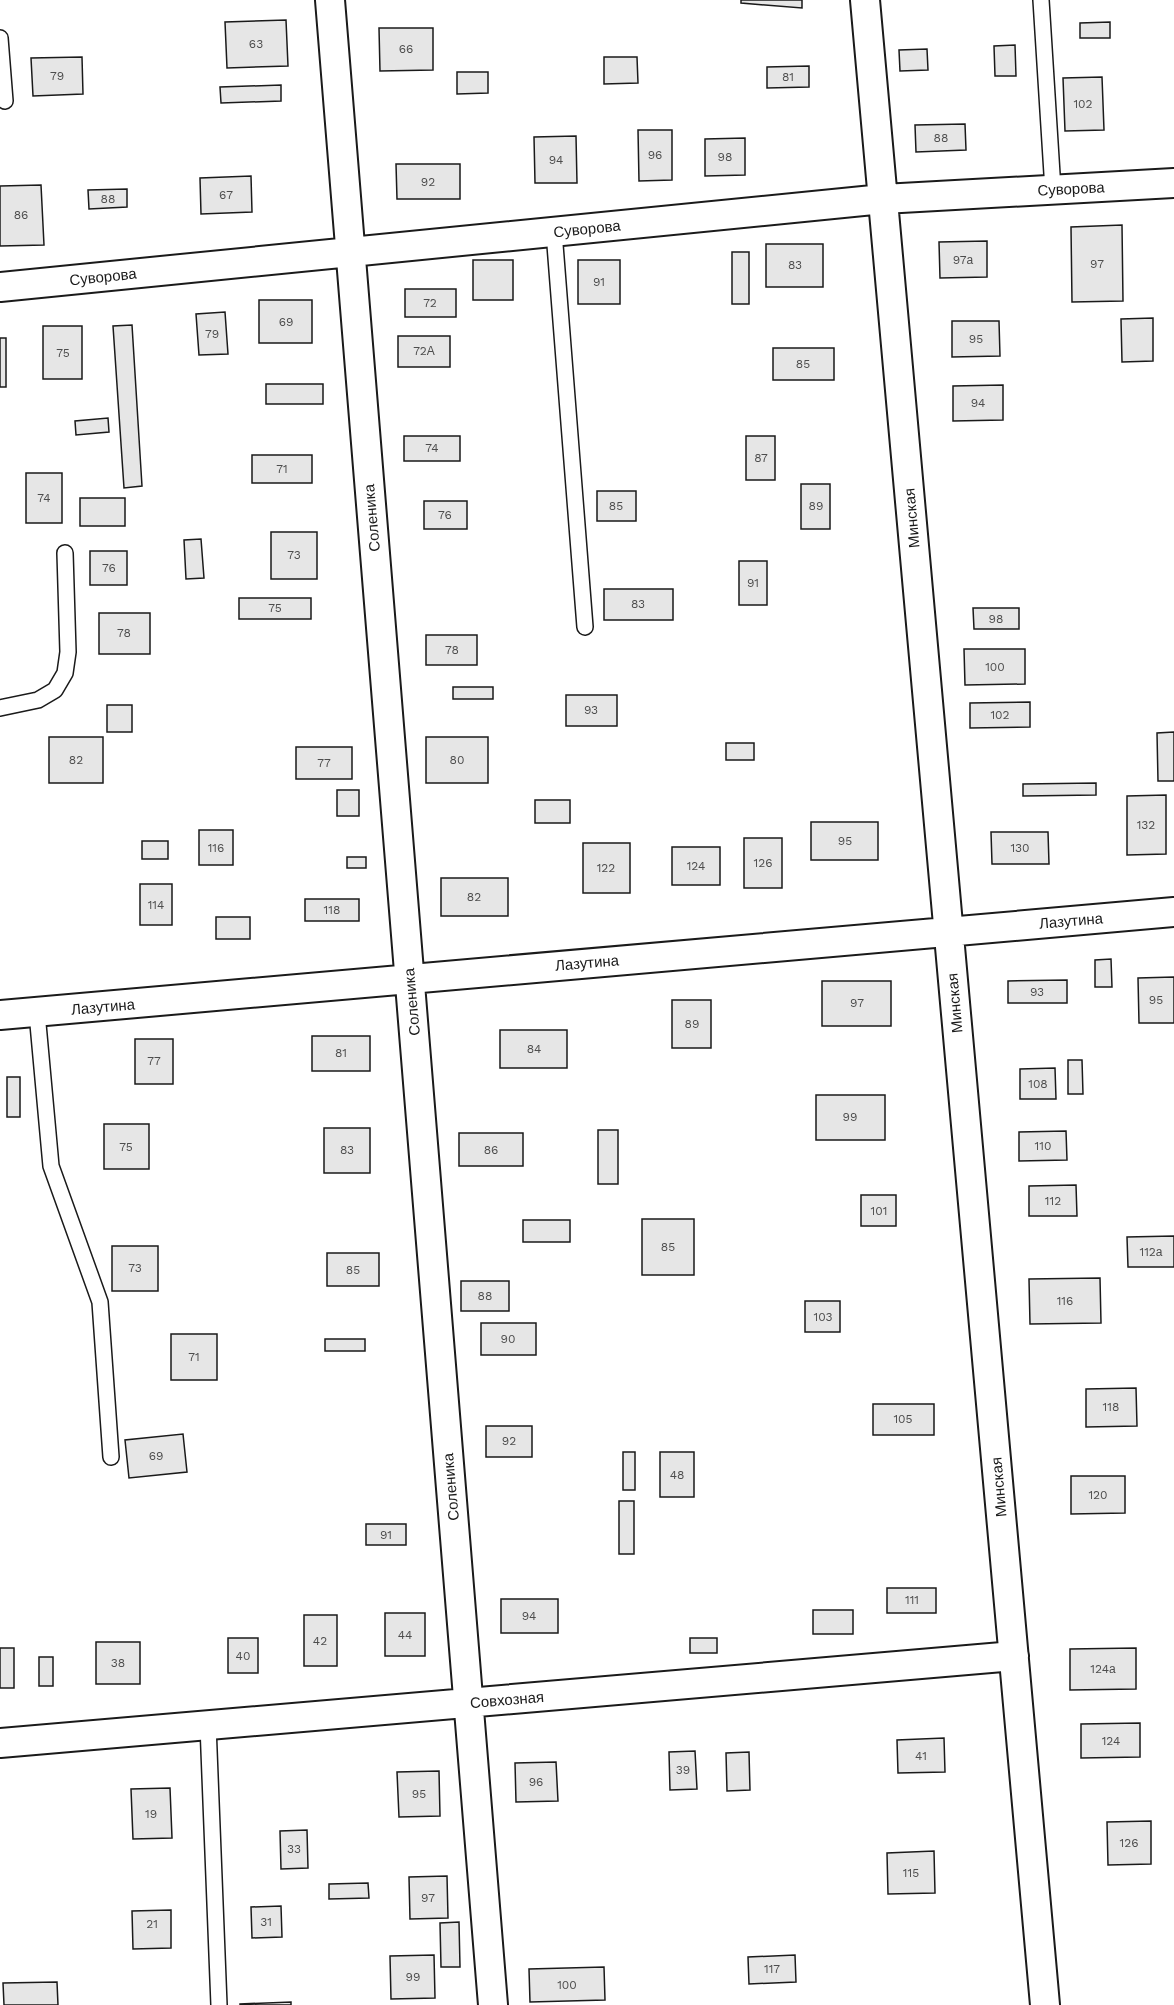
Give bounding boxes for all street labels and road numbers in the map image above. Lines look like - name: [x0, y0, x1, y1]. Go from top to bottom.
- street label: Суворова: [1037, 178, 1106, 200]
- street label: Суворова: [553, 216, 622, 241]
- street label: Суворова: [69, 264, 138, 289]
- street label: Соленика: [360, 483, 384, 553]
- street label: Минская: [900, 487, 924, 549]
- street label: Лазутина: [1038, 909, 1104, 933]
- street label: Лазутина: [554, 951, 620, 975]
- street label: Соленика: [400, 967, 424, 1037]
- street label: Минская: [943, 972, 967, 1034]
- street label: Лазутина: [70, 995, 136, 1019]
- street label: Соленика: [439, 1452, 463, 1522]
- street label: Минская: [987, 1456, 1011, 1518]
- street label: Совхозная: [469, 1688, 545, 1712]

